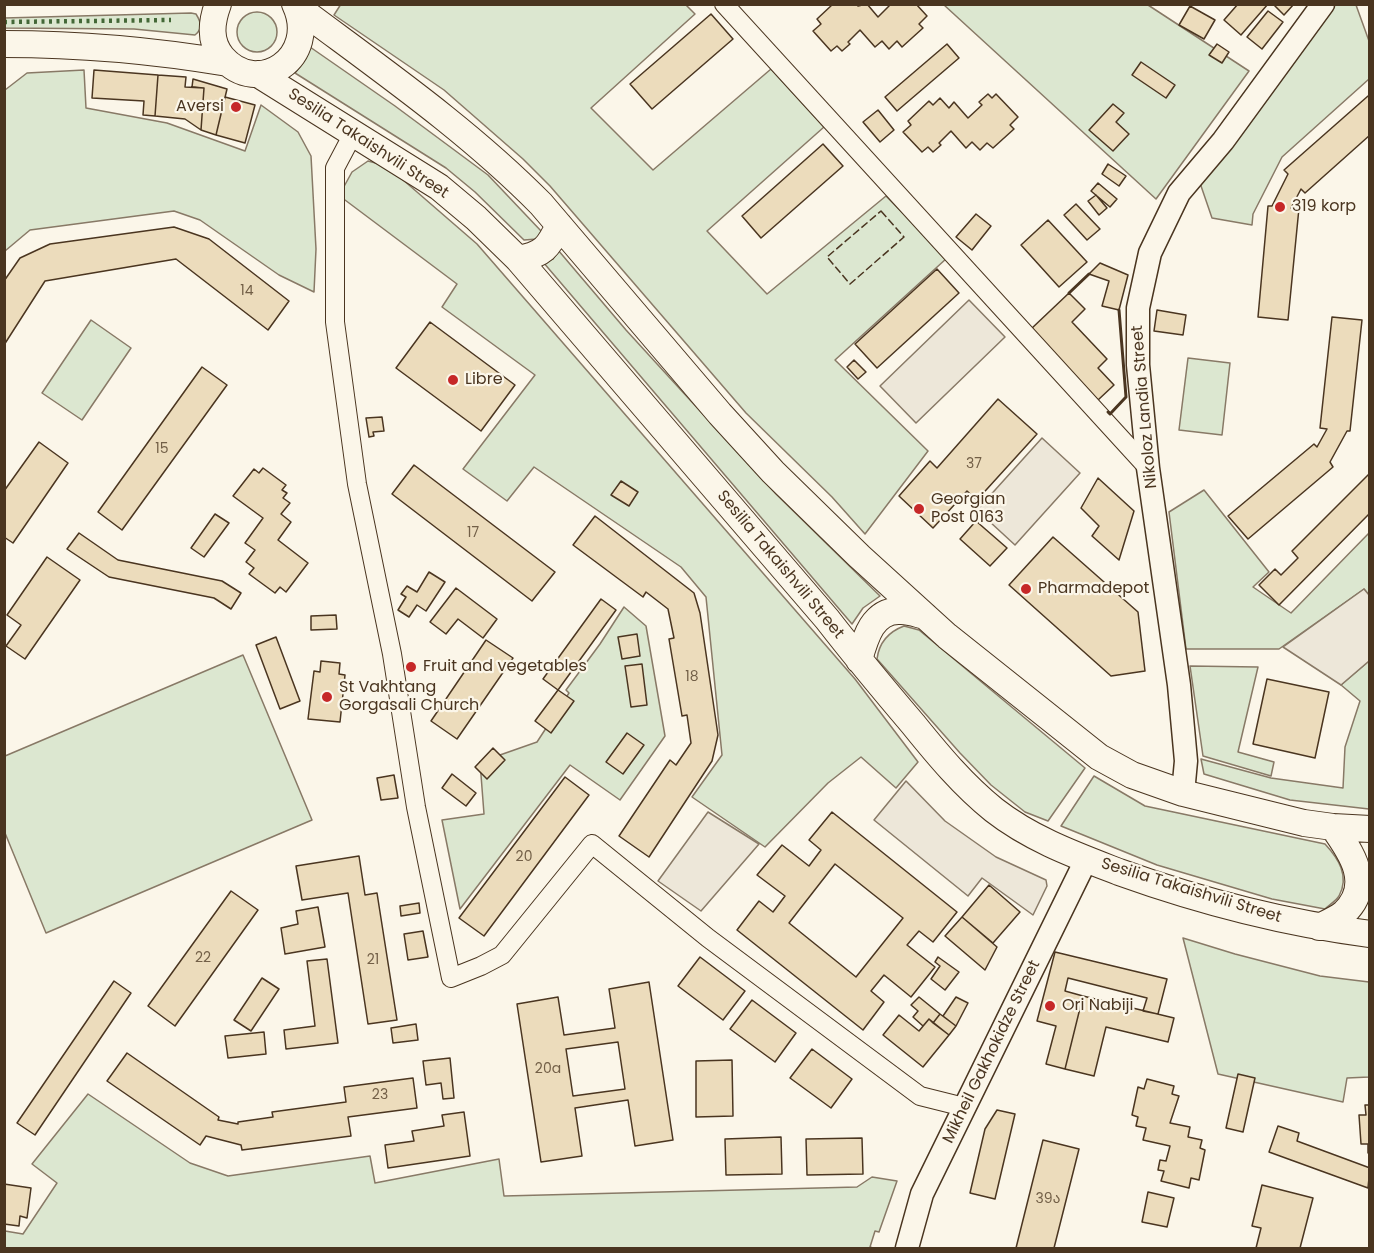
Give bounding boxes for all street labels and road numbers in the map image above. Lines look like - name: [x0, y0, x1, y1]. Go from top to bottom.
- street label: Sesilia Takaishvili Street: [284, 85, 452, 203]
- street label: Nikoloz Landia Street: [1128, 324, 1162, 490]
- street label: Sesilia Takaishvili Street: [712, 487, 848, 643]
- street label: Sesilia Takaishvili Street: [1099, 854, 1283, 928]
- street label: Mikheil Gakhokidze Street: [939, 957, 1045, 1147]

